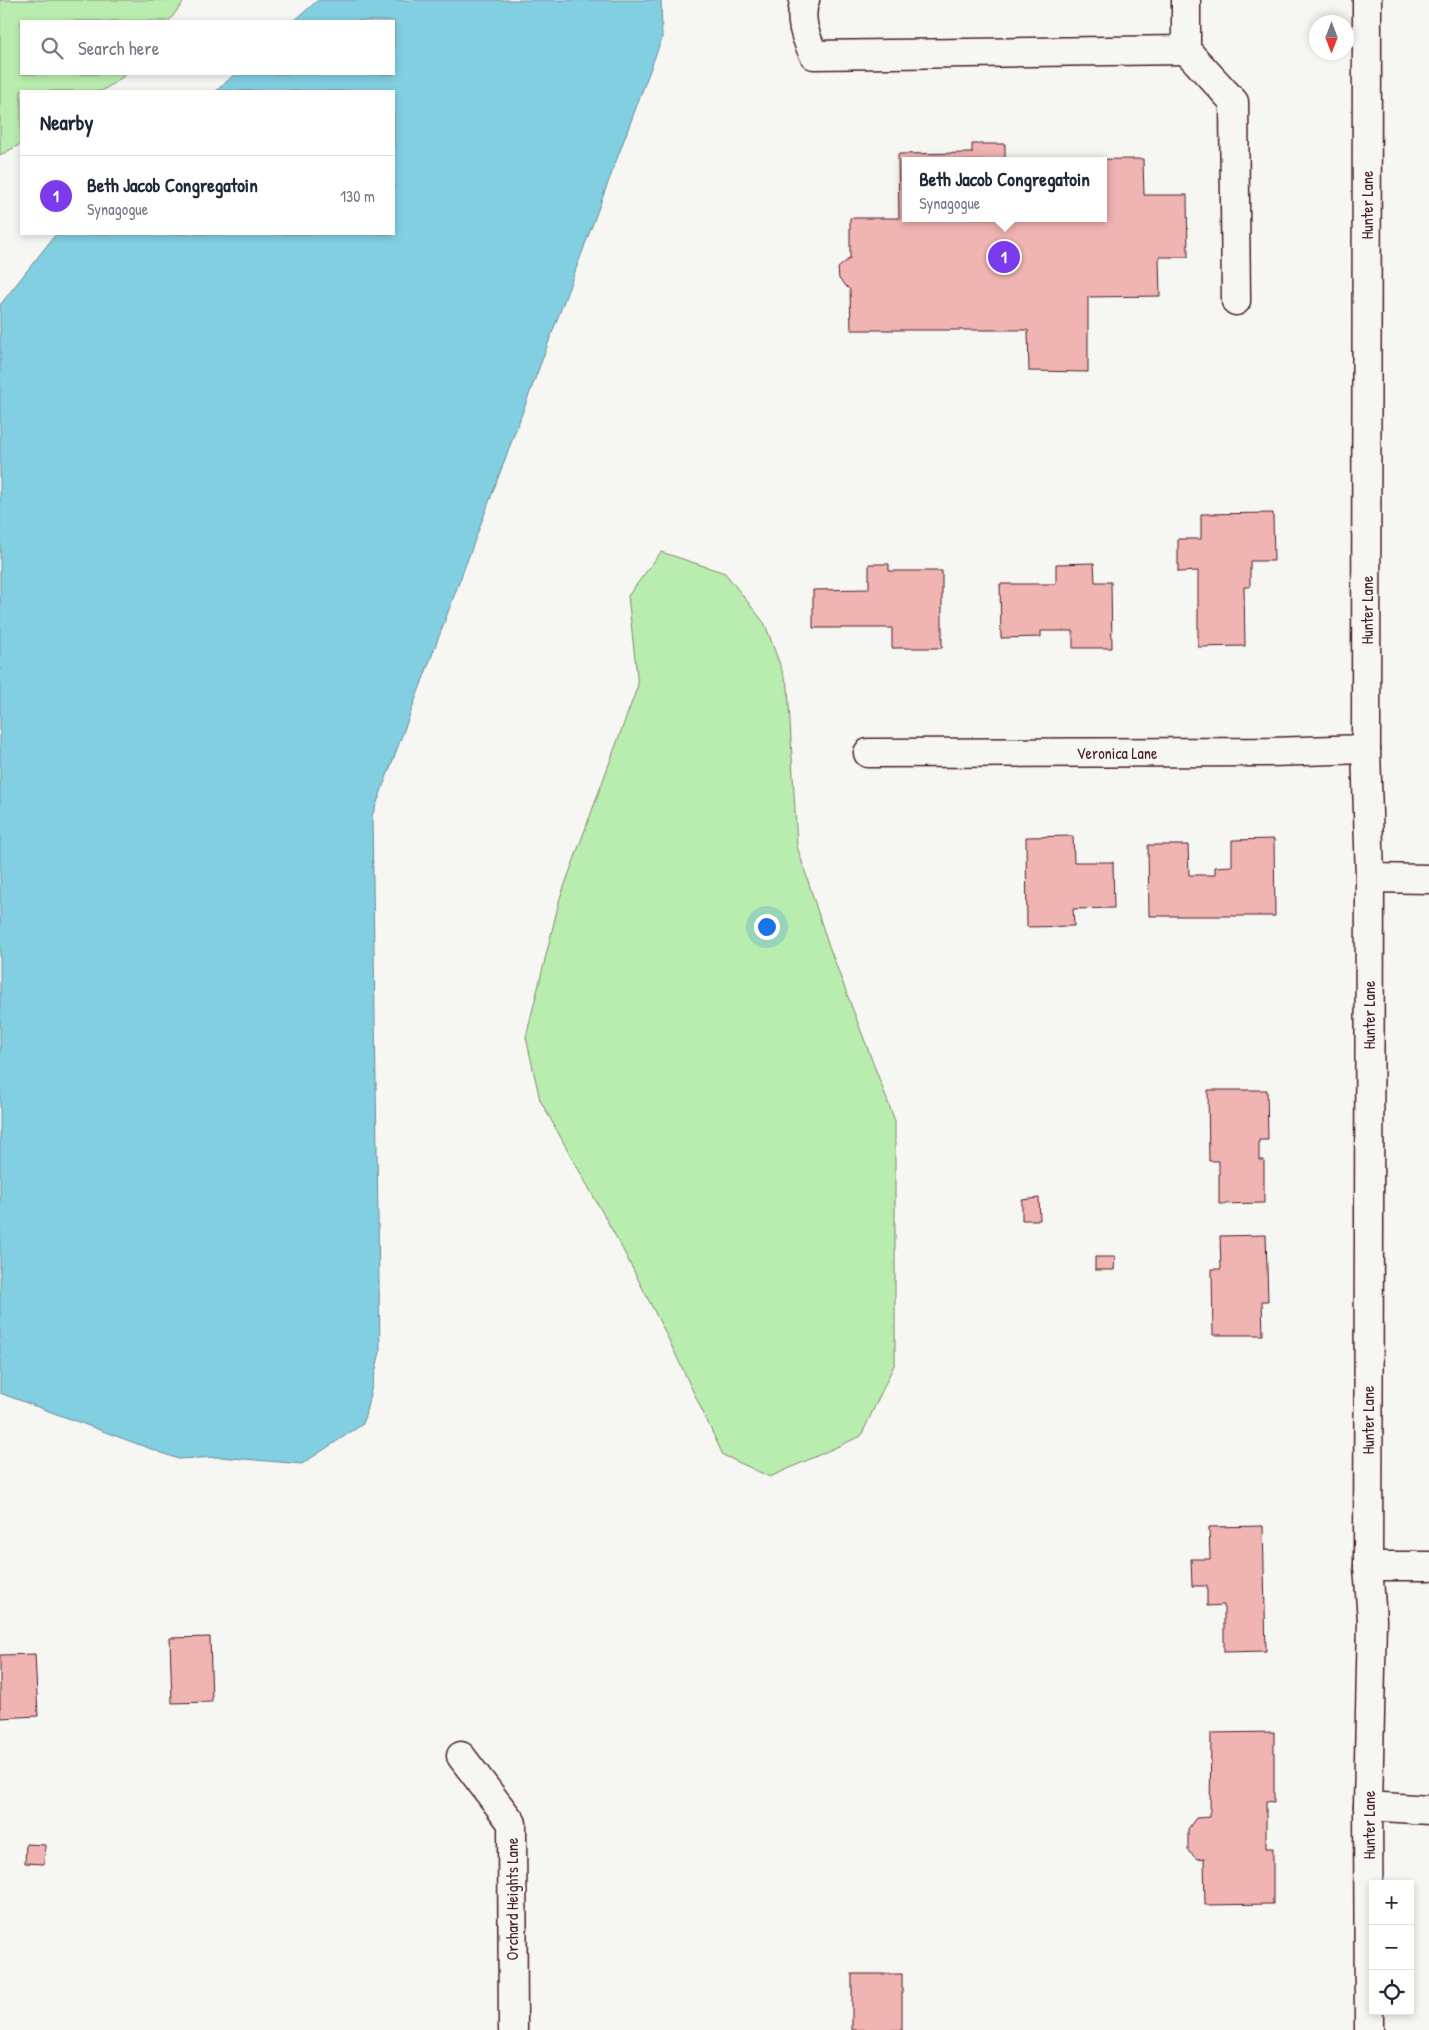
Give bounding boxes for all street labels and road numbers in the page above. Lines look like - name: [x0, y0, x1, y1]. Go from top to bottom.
- street label: Hunter Lane: [1356, 170, 1378, 239]
- street label: Hunter Lane: [1356, 575, 1378, 644]
- street label: Veronica Lane: [1077, 742, 1158, 764]
- street label: Hunter Lane: [1358, 980, 1380, 1049]
- street label: Hunter Lane: [1357, 1385, 1379, 1454]
- street label: Hunter Lane: [1358, 1790, 1380, 1859]
- street label: Orchard Heights Lane: [501, 1837, 523, 1960]

